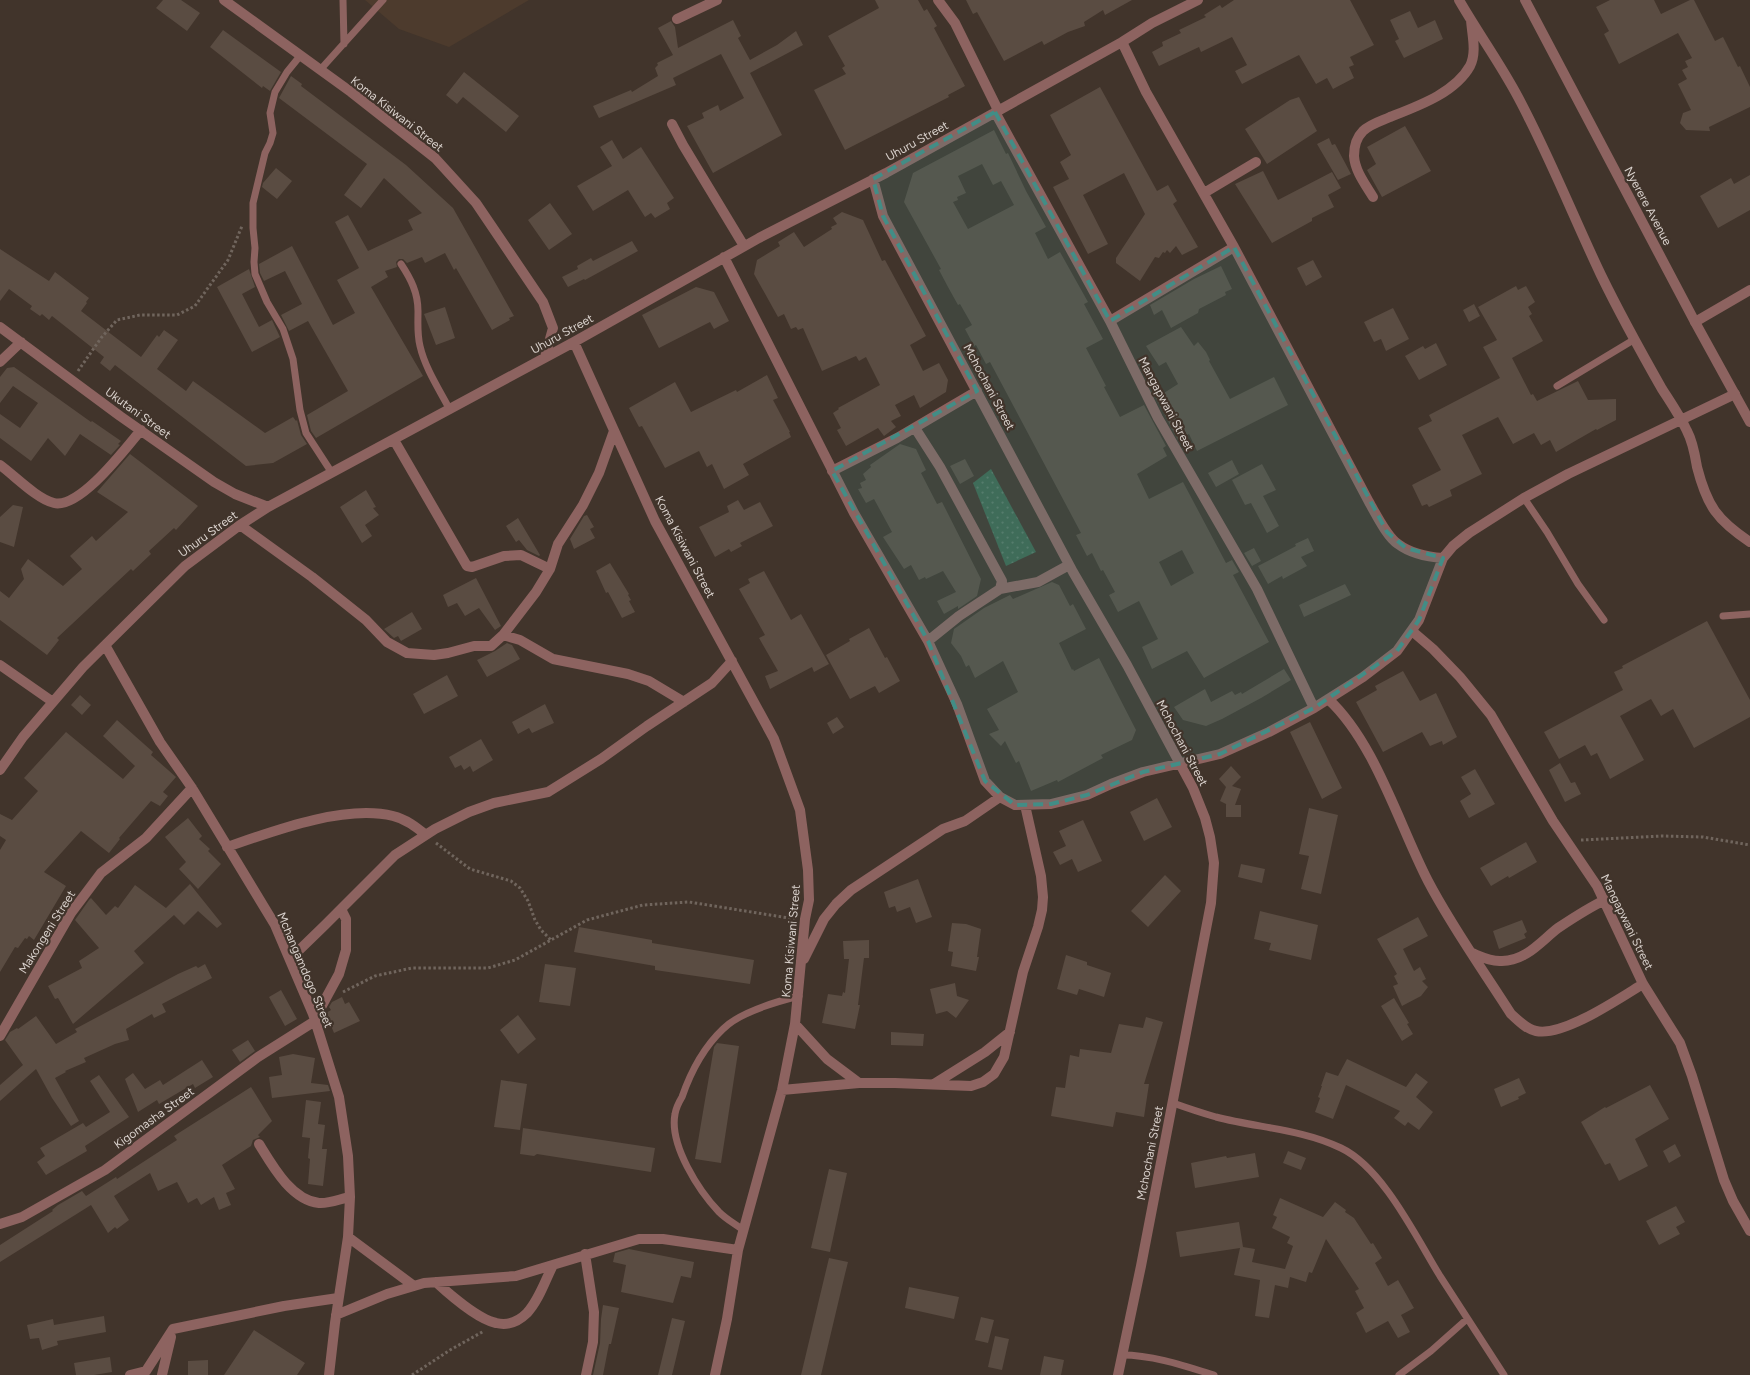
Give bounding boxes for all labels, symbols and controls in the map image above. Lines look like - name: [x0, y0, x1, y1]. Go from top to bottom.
- street label: Koma Kisiwani Street: [348, 74, 446, 155]
- street label: Uhuru Street: [883, 118, 951, 164]
- street label: Nyerere Avenue: [1621, 164, 1675, 248]
- street label: Uhuru Street: [528, 311, 596, 357]
- street label: Mchochani Street: [960, 341, 1018, 433]
- street label: Mangapwani Street: [1135, 355, 1197, 454]
- street label: Ukutani Street: [102, 385, 174, 442]
- street label: Koma Kisiwani Street: [652, 494, 718, 601]
- street label: Uhuru Street: [176, 508, 240, 560]
- street label: Mchochani Street: [1153, 697, 1211, 789]
- street label: Mangapwani Street: [1598, 872, 1656, 972]
- street label: Koma Kisiwani Street: [779, 883, 803, 998]
- street label: Makongeni Street: [16, 888, 78, 976]
- street label: Mchangamdogo Street: [274, 910, 336, 1030]
- street label: Kigomasha Street: [111, 1084, 197, 1152]
- street label: Mchochani Street: [1134, 1104, 1166, 1201]

